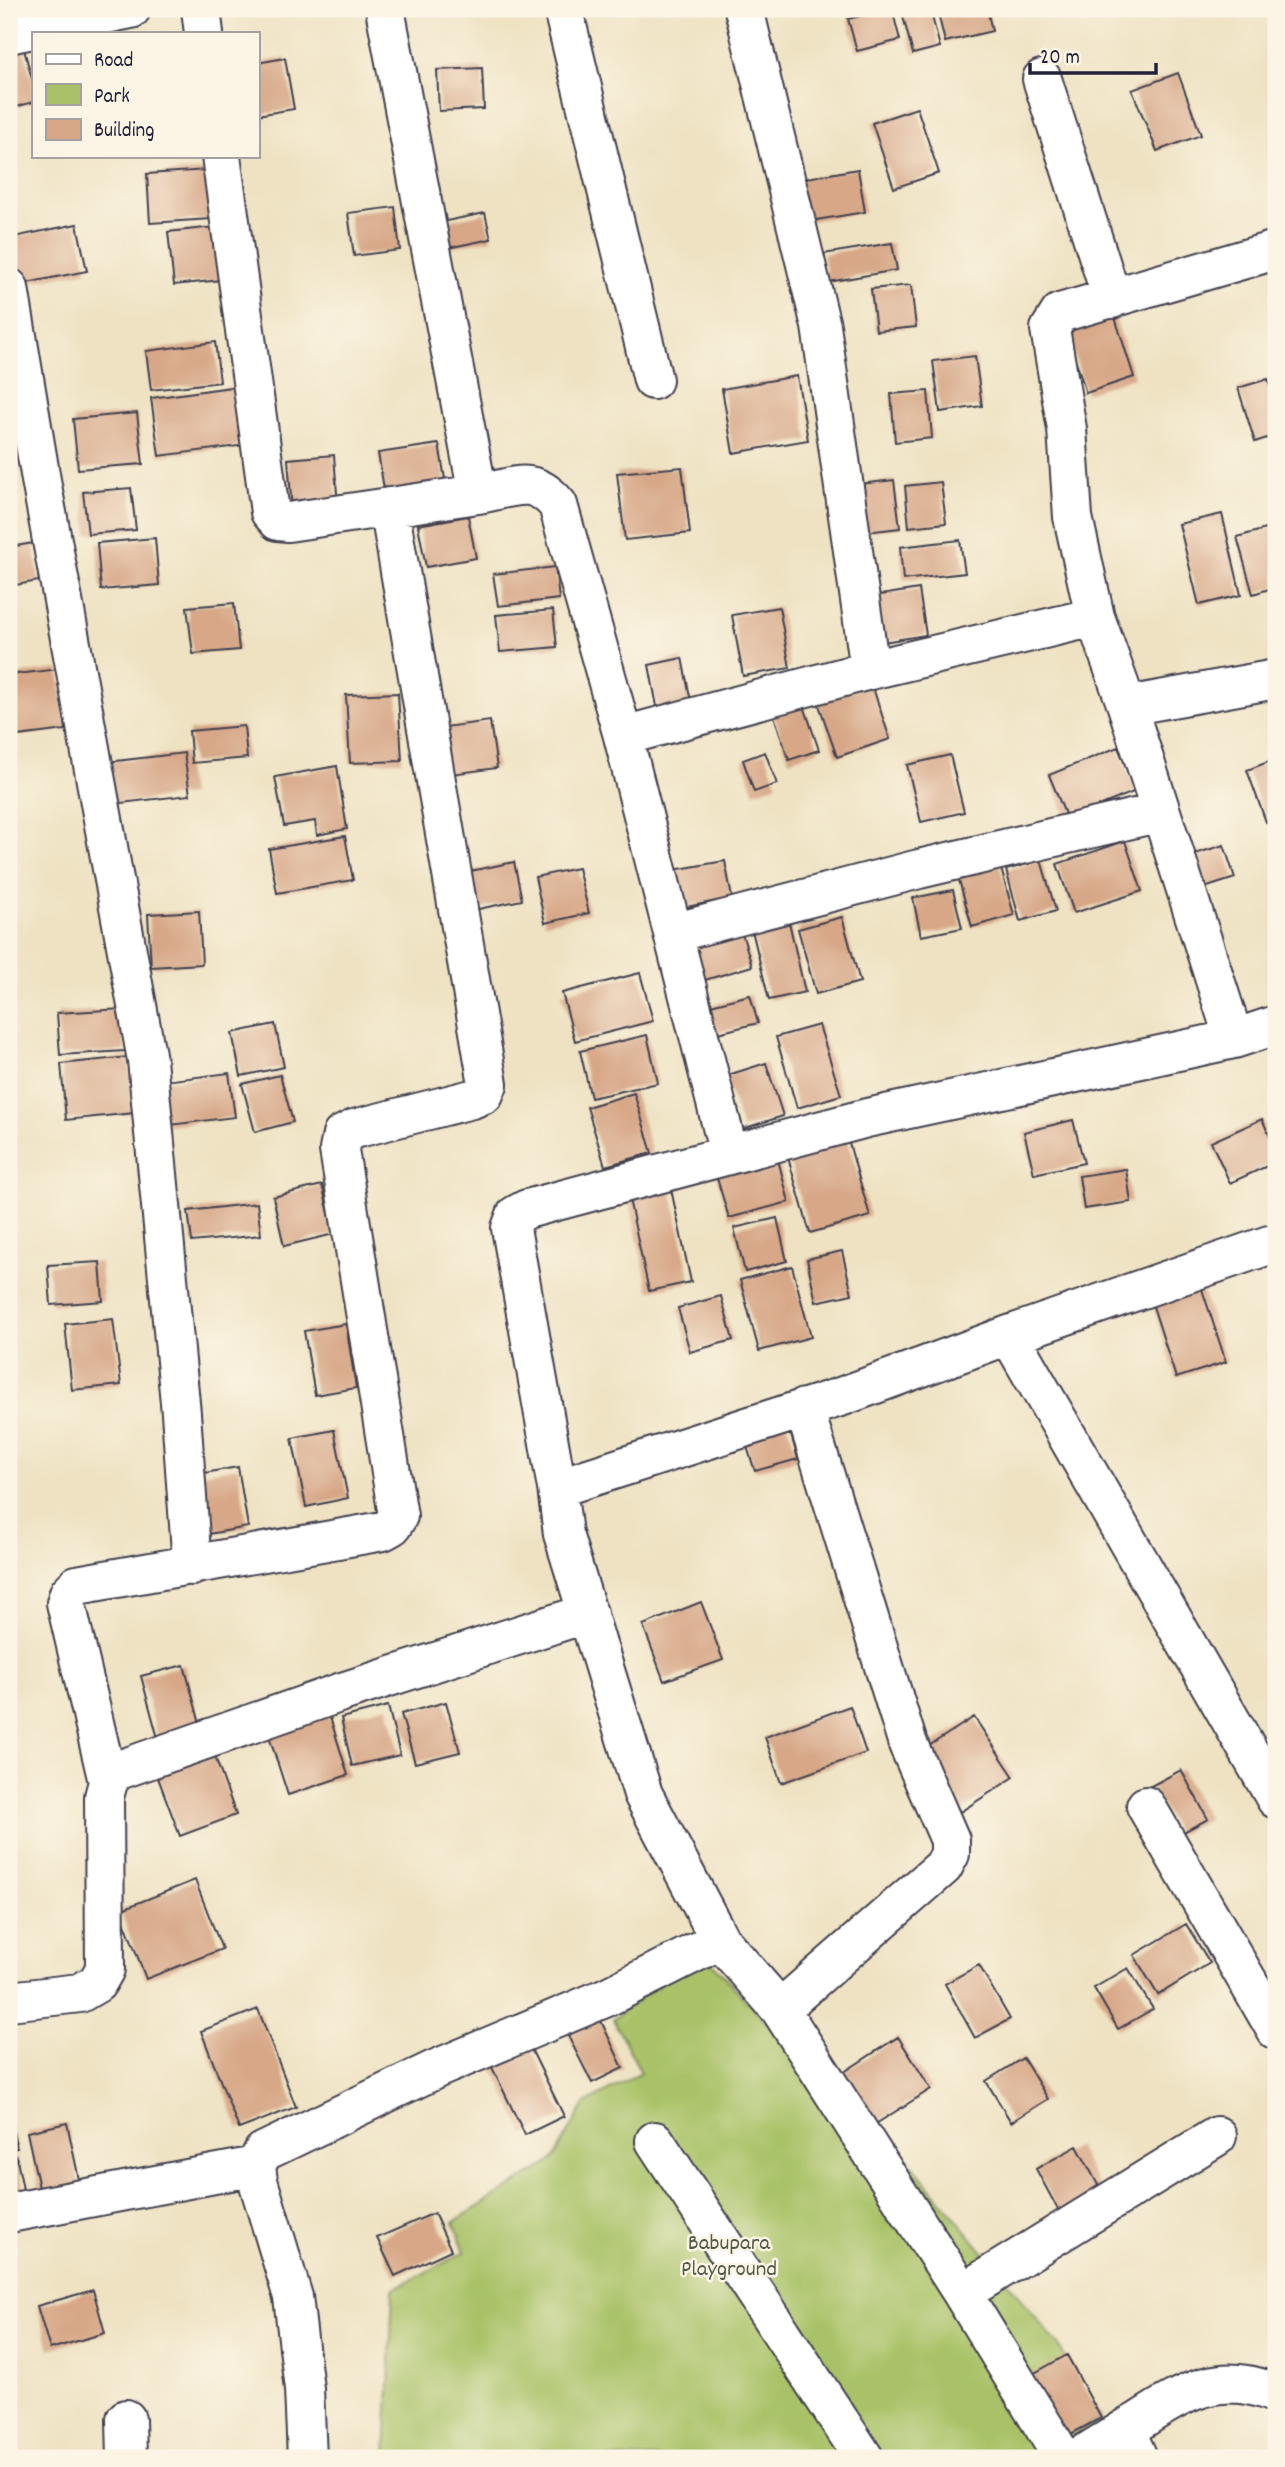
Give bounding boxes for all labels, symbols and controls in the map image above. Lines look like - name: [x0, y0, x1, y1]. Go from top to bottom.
- legend: [32, 32, 259, 158]
- scale bar: [1030, 32, 1156, 76]
- text: 20 m: [1040, 44, 1080, 74]
- text: Road: [94, 47, 133, 77]
- text: Park: [94, 83, 130, 113]
- text: Building: [94, 117, 154, 147]
- park label: Babupara Playground: [681, 2228, 777, 2287]

